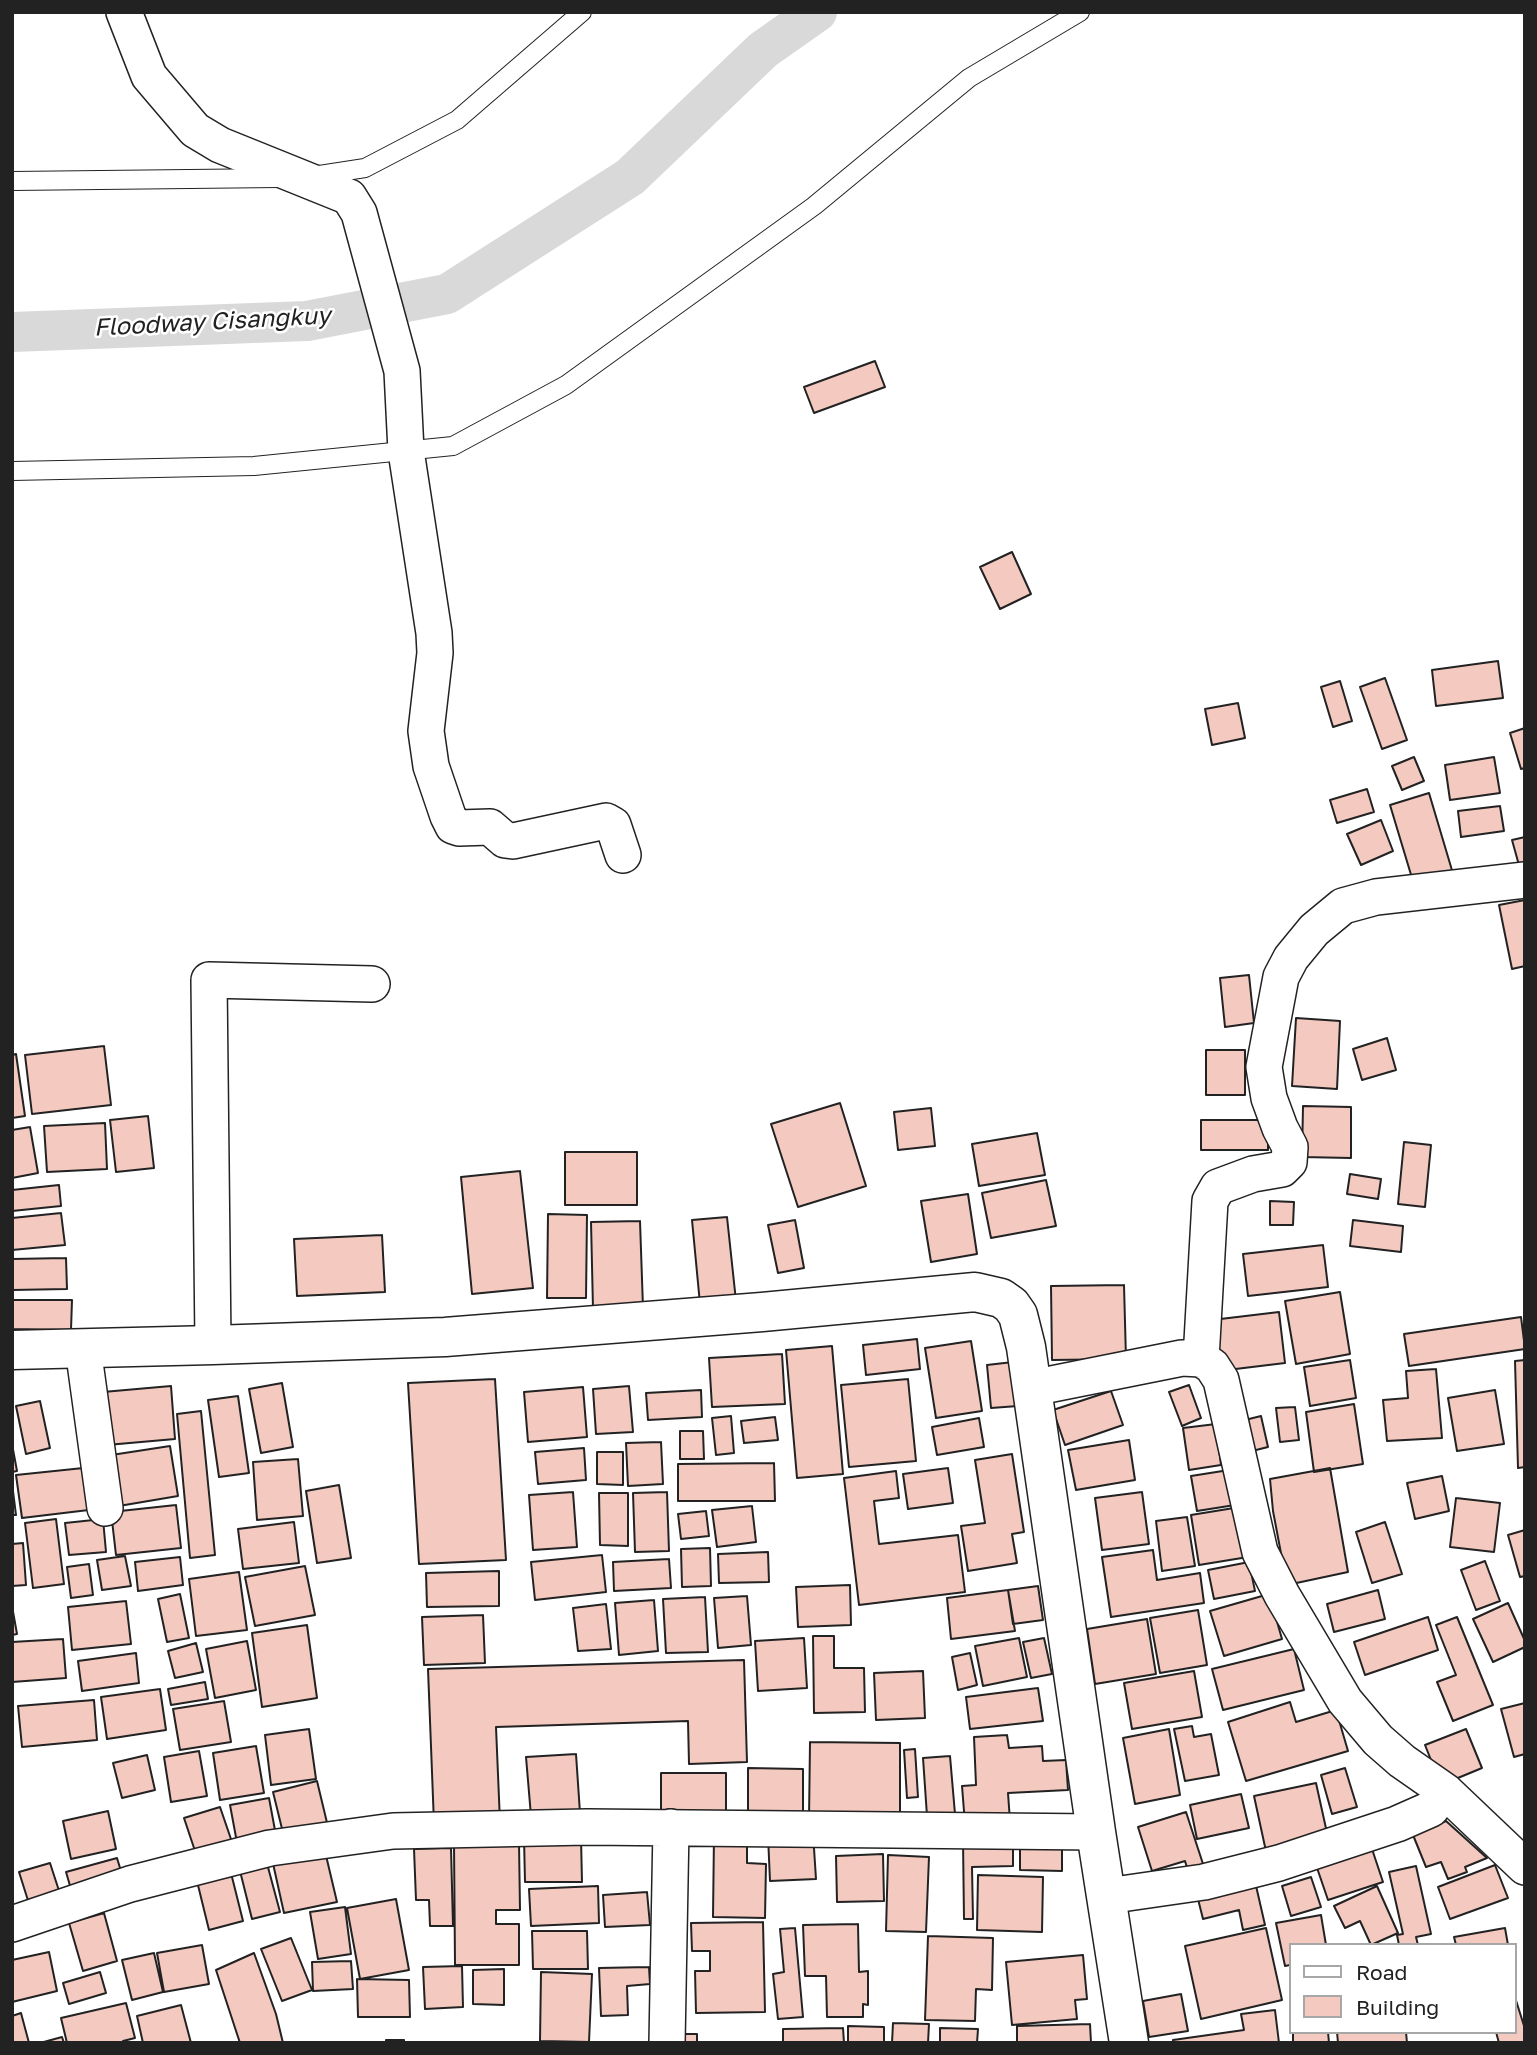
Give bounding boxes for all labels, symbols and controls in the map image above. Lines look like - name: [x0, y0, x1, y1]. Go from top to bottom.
- water label: Floodway Cisangkuy: [93, 301, 331, 343]
- legend: [1288, 1943, 1516, 2034]
- text: Road: [1356, 1959, 1407, 1985]
- text: Building: [1356, 1994, 1439, 2020]

